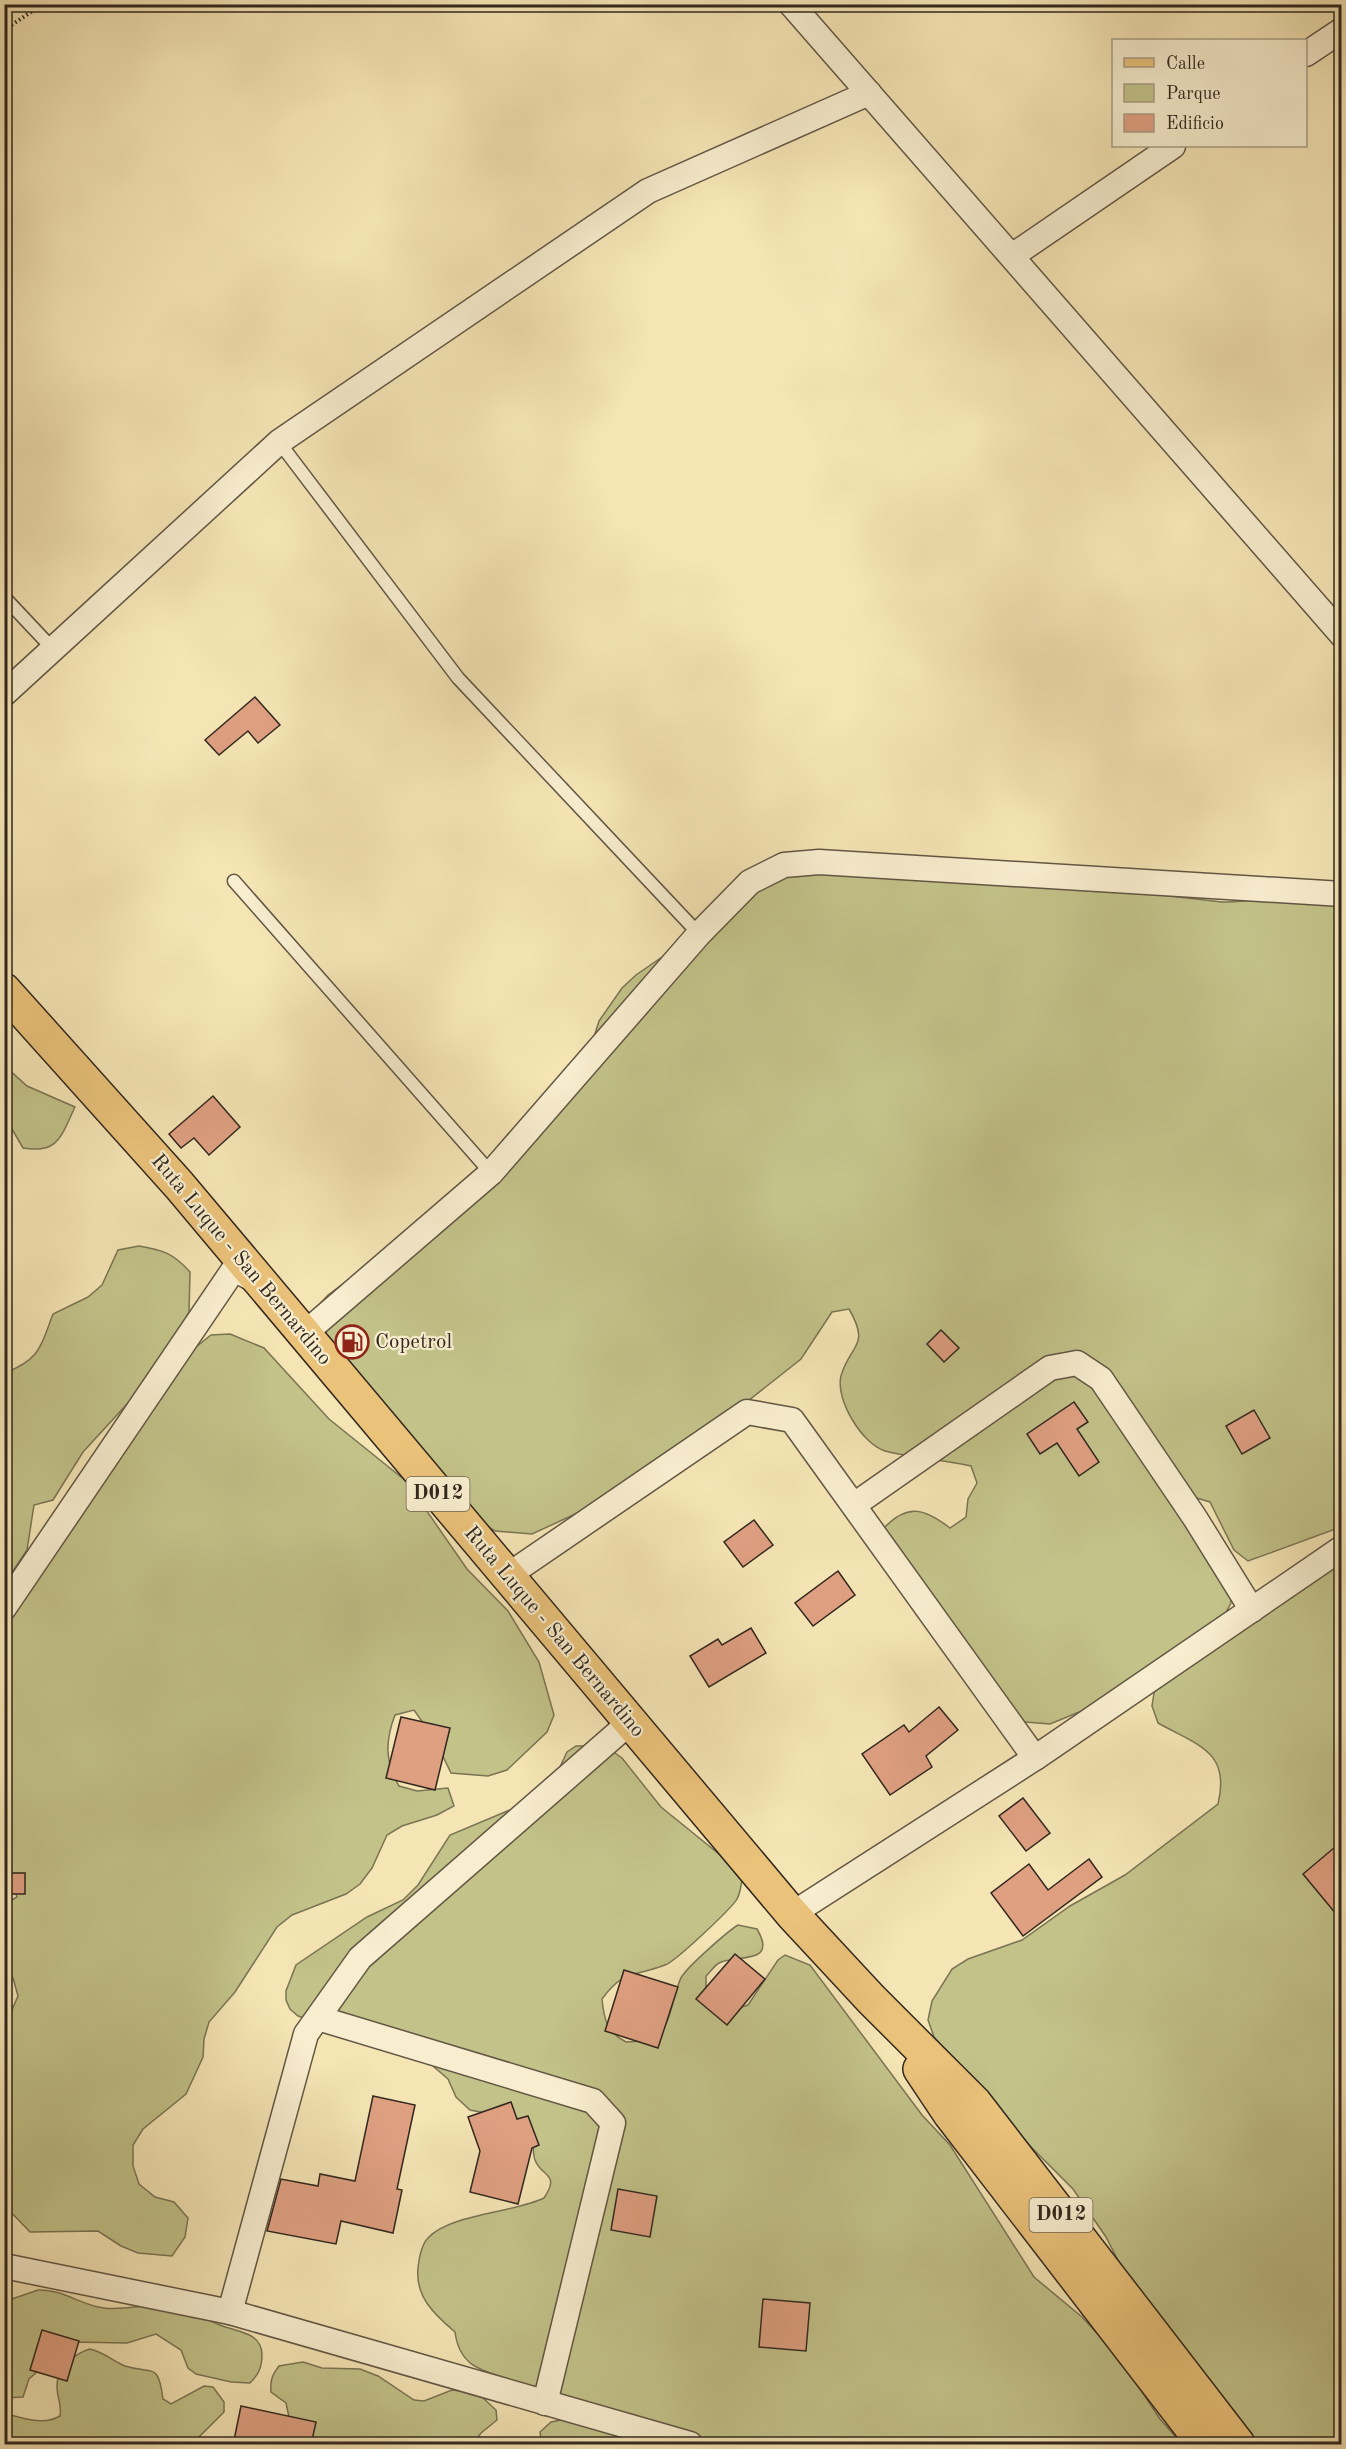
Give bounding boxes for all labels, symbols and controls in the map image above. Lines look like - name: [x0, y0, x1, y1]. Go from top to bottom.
- legend: [1112, 39, 1307, 147]
- text: Calle: [1166, 55, 1205, 73]
- text: Parque: [1166, 85, 1221, 103]
- text: Edificio: [1166, 115, 1224, 133]
- street label: Ruta Luque - San Bernardino: [147, 1151, 335, 1369]
- fuel station icon: Copetrol: [334, 1324, 370, 1360]
- place label: Copetrol: [375, 1332, 452, 1353]
- road number: D012: [406, 1477, 470, 1511]
- street label: Ruta Luque - San Bernardino: [460, 1523, 648, 1741]
- road number: D012: [1030, 2198, 1092, 2232]

